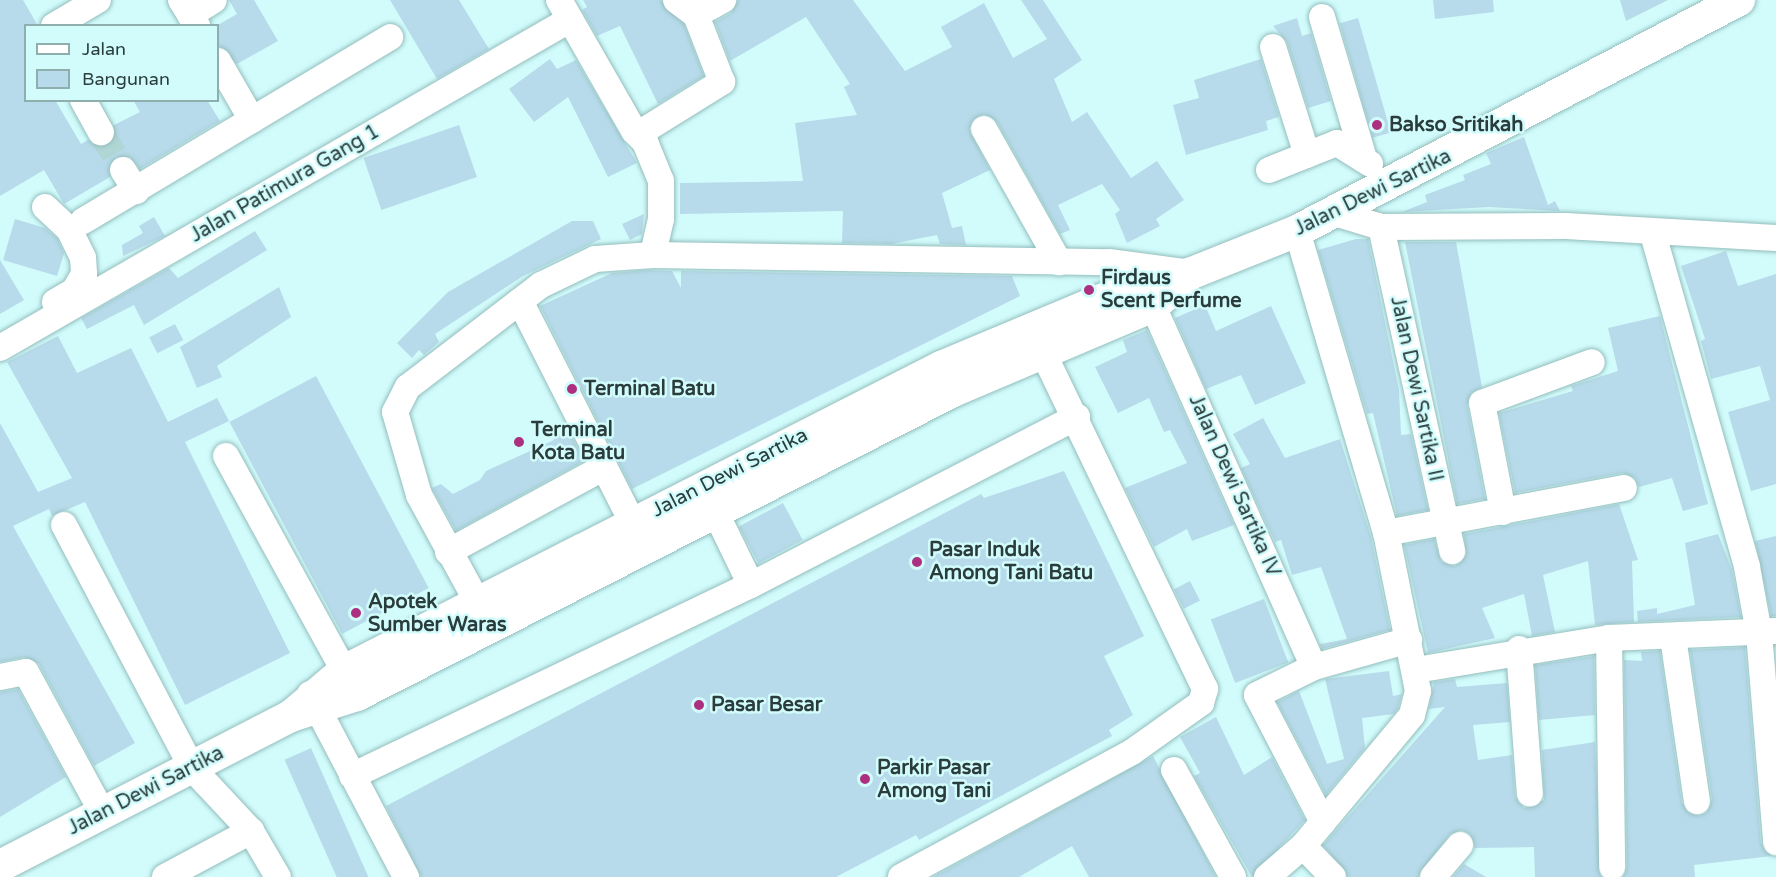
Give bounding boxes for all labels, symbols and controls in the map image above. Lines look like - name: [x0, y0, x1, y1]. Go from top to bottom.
- legend: [24, 24, 219, 102]
- text: Jalan: [82, 38, 126, 60]
- text: Bangunan: [82, 68, 170, 90]
- place label: Bakso Sritikah: [1389, 113, 1523, 137]
- marker: Bakso Sritikah: [1370, 118, 1384, 132]
- street label: Jalan Patimura Gang 1: [186, 120, 384, 248]
- street label: Jalan Dewi Sartika: [1291, 145, 1455, 241]
- place label: Firdaus Scent Perfume: [1101, 266, 1242, 313]
- marker: Firdaus Scent Perfume: [1082, 283, 1096, 297]
- street label: Jalan Dewi Sartika II: [1385, 294, 1447, 484]
- place label: Terminal Batu: [584, 377, 715, 401]
- marker: Terminal Batu: [565, 382, 579, 396]
- street label: Jalan Dewi Sartika IV: [1183, 391, 1285, 581]
- place label: Terminal Kota Batu: [531, 418, 625, 465]
- street label: Jalan Dewi Sartika: [648, 423, 812, 523]
- marker: Terminal Kota Batu: [512, 435, 526, 449]
- place label: Pasar Induk Among Tani Batu: [929, 538, 1093, 585]
- marker: Pasar Induk Among Tani Batu: [910, 555, 924, 569]
- place label: Apotek Sumber Waras: [368, 590, 507, 637]
- marker: Apotek Sumber Waras: [349, 606, 363, 620]
- place label: Pasar Besar: [711, 693, 822, 717]
- marker: Pasar Besar: [692, 698, 706, 712]
- street label: Jalan Dewi Sartika: [64, 741, 228, 841]
- place label: Parkir Pasar Among Tani: [877, 756, 991, 803]
- marker: Parkir Pasar Among Tani: [858, 772, 872, 786]

